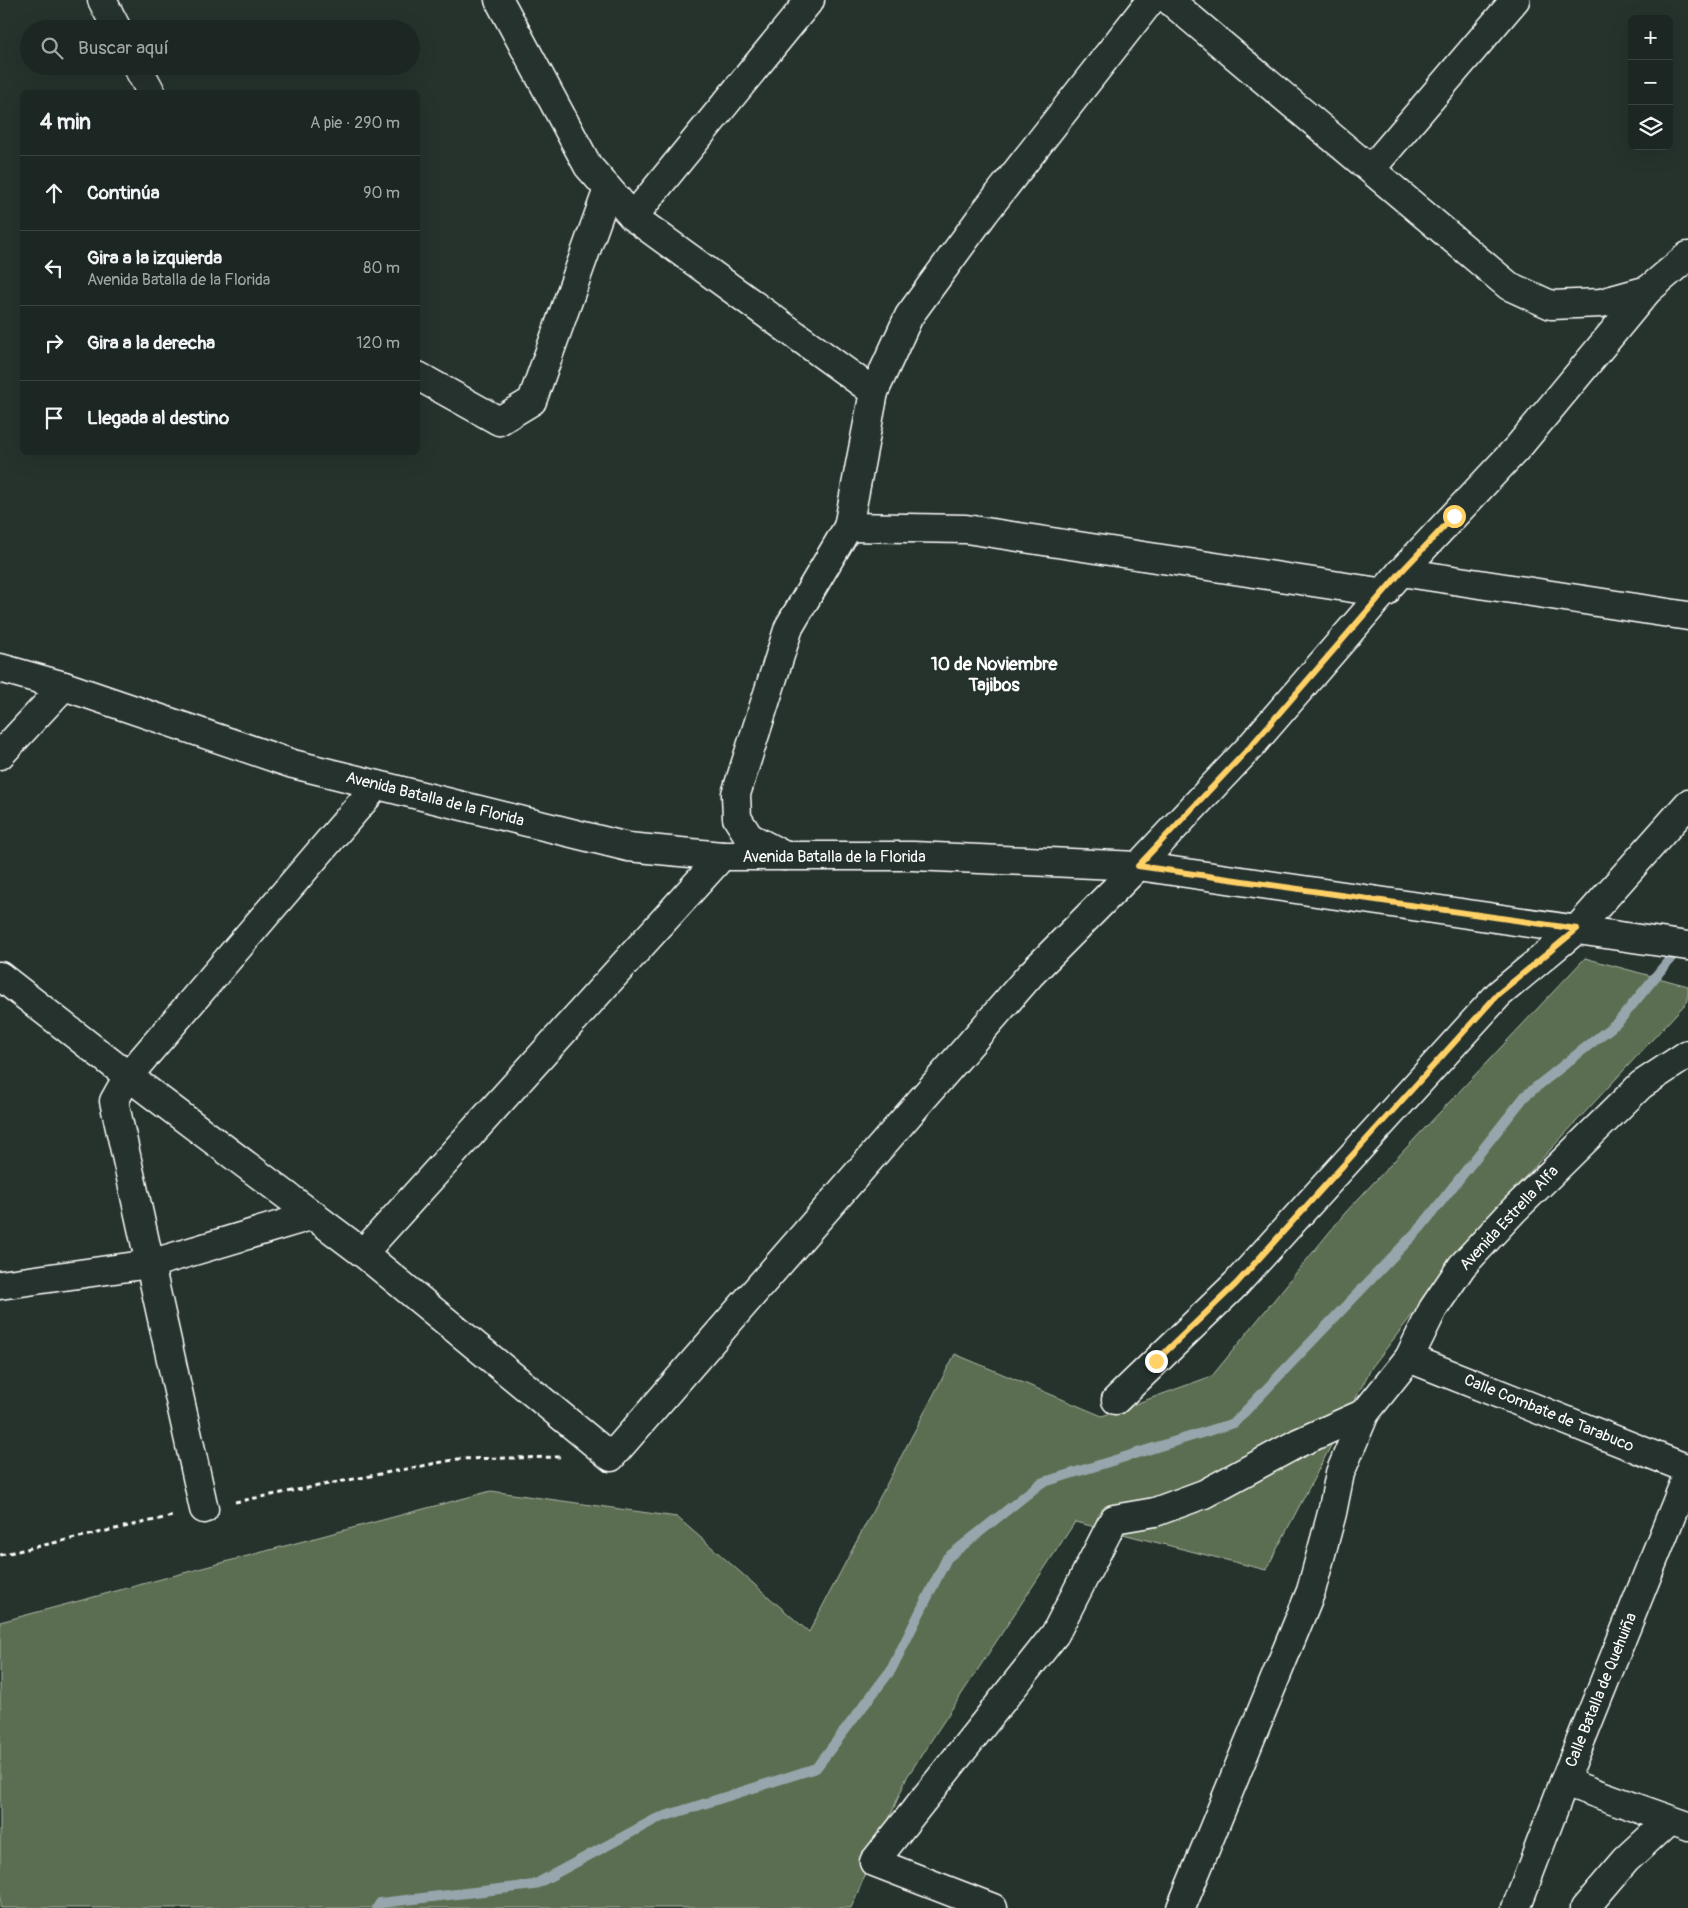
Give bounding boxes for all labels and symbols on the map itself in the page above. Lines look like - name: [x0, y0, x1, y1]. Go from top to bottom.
- route start: [1443, 505, 1466, 528]
- district label: 10 de Noviembre Tajibos: [931, 653, 1058, 697]
- street label: Avenida Batalla de la Florida: [344, 767, 526, 831]
- street label: Avenida Batalla de la Florida: [742, 847, 926, 867]
- street label: Avenida Estrella Alfa: [1455, 1161, 1563, 1275]
- route end: [1145, 1350, 1168, 1373]
- street label: Calle Combate de Tarabuco: [1461, 1370, 1637, 1456]
- street label: Calle Batalla de Quehuiña: [1561, 1610, 1641, 1770]

